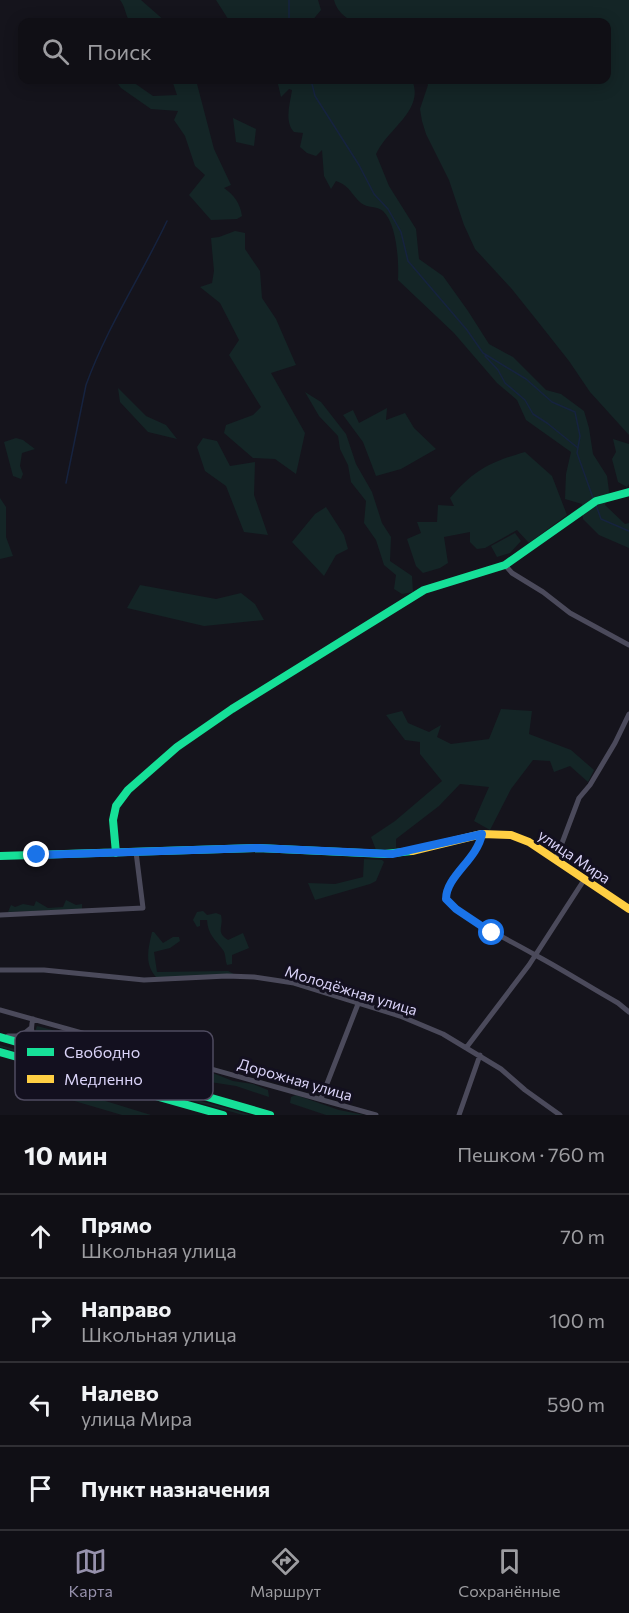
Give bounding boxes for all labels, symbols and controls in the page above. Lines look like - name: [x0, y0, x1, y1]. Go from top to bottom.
- search box: [18, 18, 611, 84]
- icon: search: [39, 35, 72, 68]
- text: Поиск: [87, 38, 152, 65]
- street label: улица Мира: [535, 825, 614, 887]
- route end: [23, 841, 49, 867]
- route start: [478, 919, 504, 945]
- street label: Молодёжная улица: [283, 961, 420, 1019]
- legend: [15, 1031, 213, 1100]
- text: Свободно: [64, 1042, 140, 1061]
- street label: Дорожная улица: [236, 1054, 355, 1104]
- text: Медленно: [64, 1069, 143, 1088]
- text: 10 мин: [24, 1139, 107, 1170]
- text: Пешком · 760 m: [457, 1142, 605, 1166]
- text: Прямо: [81, 1211, 152, 1238]
- icon: ahead: [24, 1220, 57, 1253]
- text: 70 m: [560, 1224, 605, 1248]
- text: Школьная улица: [81, 1238, 237, 1262]
- text: Направо: [81, 1295, 171, 1322]
- icon: right: [24, 1304, 57, 1337]
- text: 100 m: [549, 1308, 605, 1332]
- text: Школьная улица: [81, 1322, 237, 1346]
- text: Налево: [81, 1379, 159, 1406]
- icon: left: [24, 1388, 57, 1421]
- text: 590 m: [547, 1392, 605, 1416]
- text: улица Мира: [81, 1406, 192, 1430]
- icon: arrive: [24, 1472, 57, 1505]
- text: Пункт назначения: [81, 1475, 270, 1502]
- tab: Карта: [69, 1545, 113, 1600]
- tab: Маршрут: [250, 1545, 321, 1600]
- tab: Сохранённые: [458, 1545, 560, 1600]

